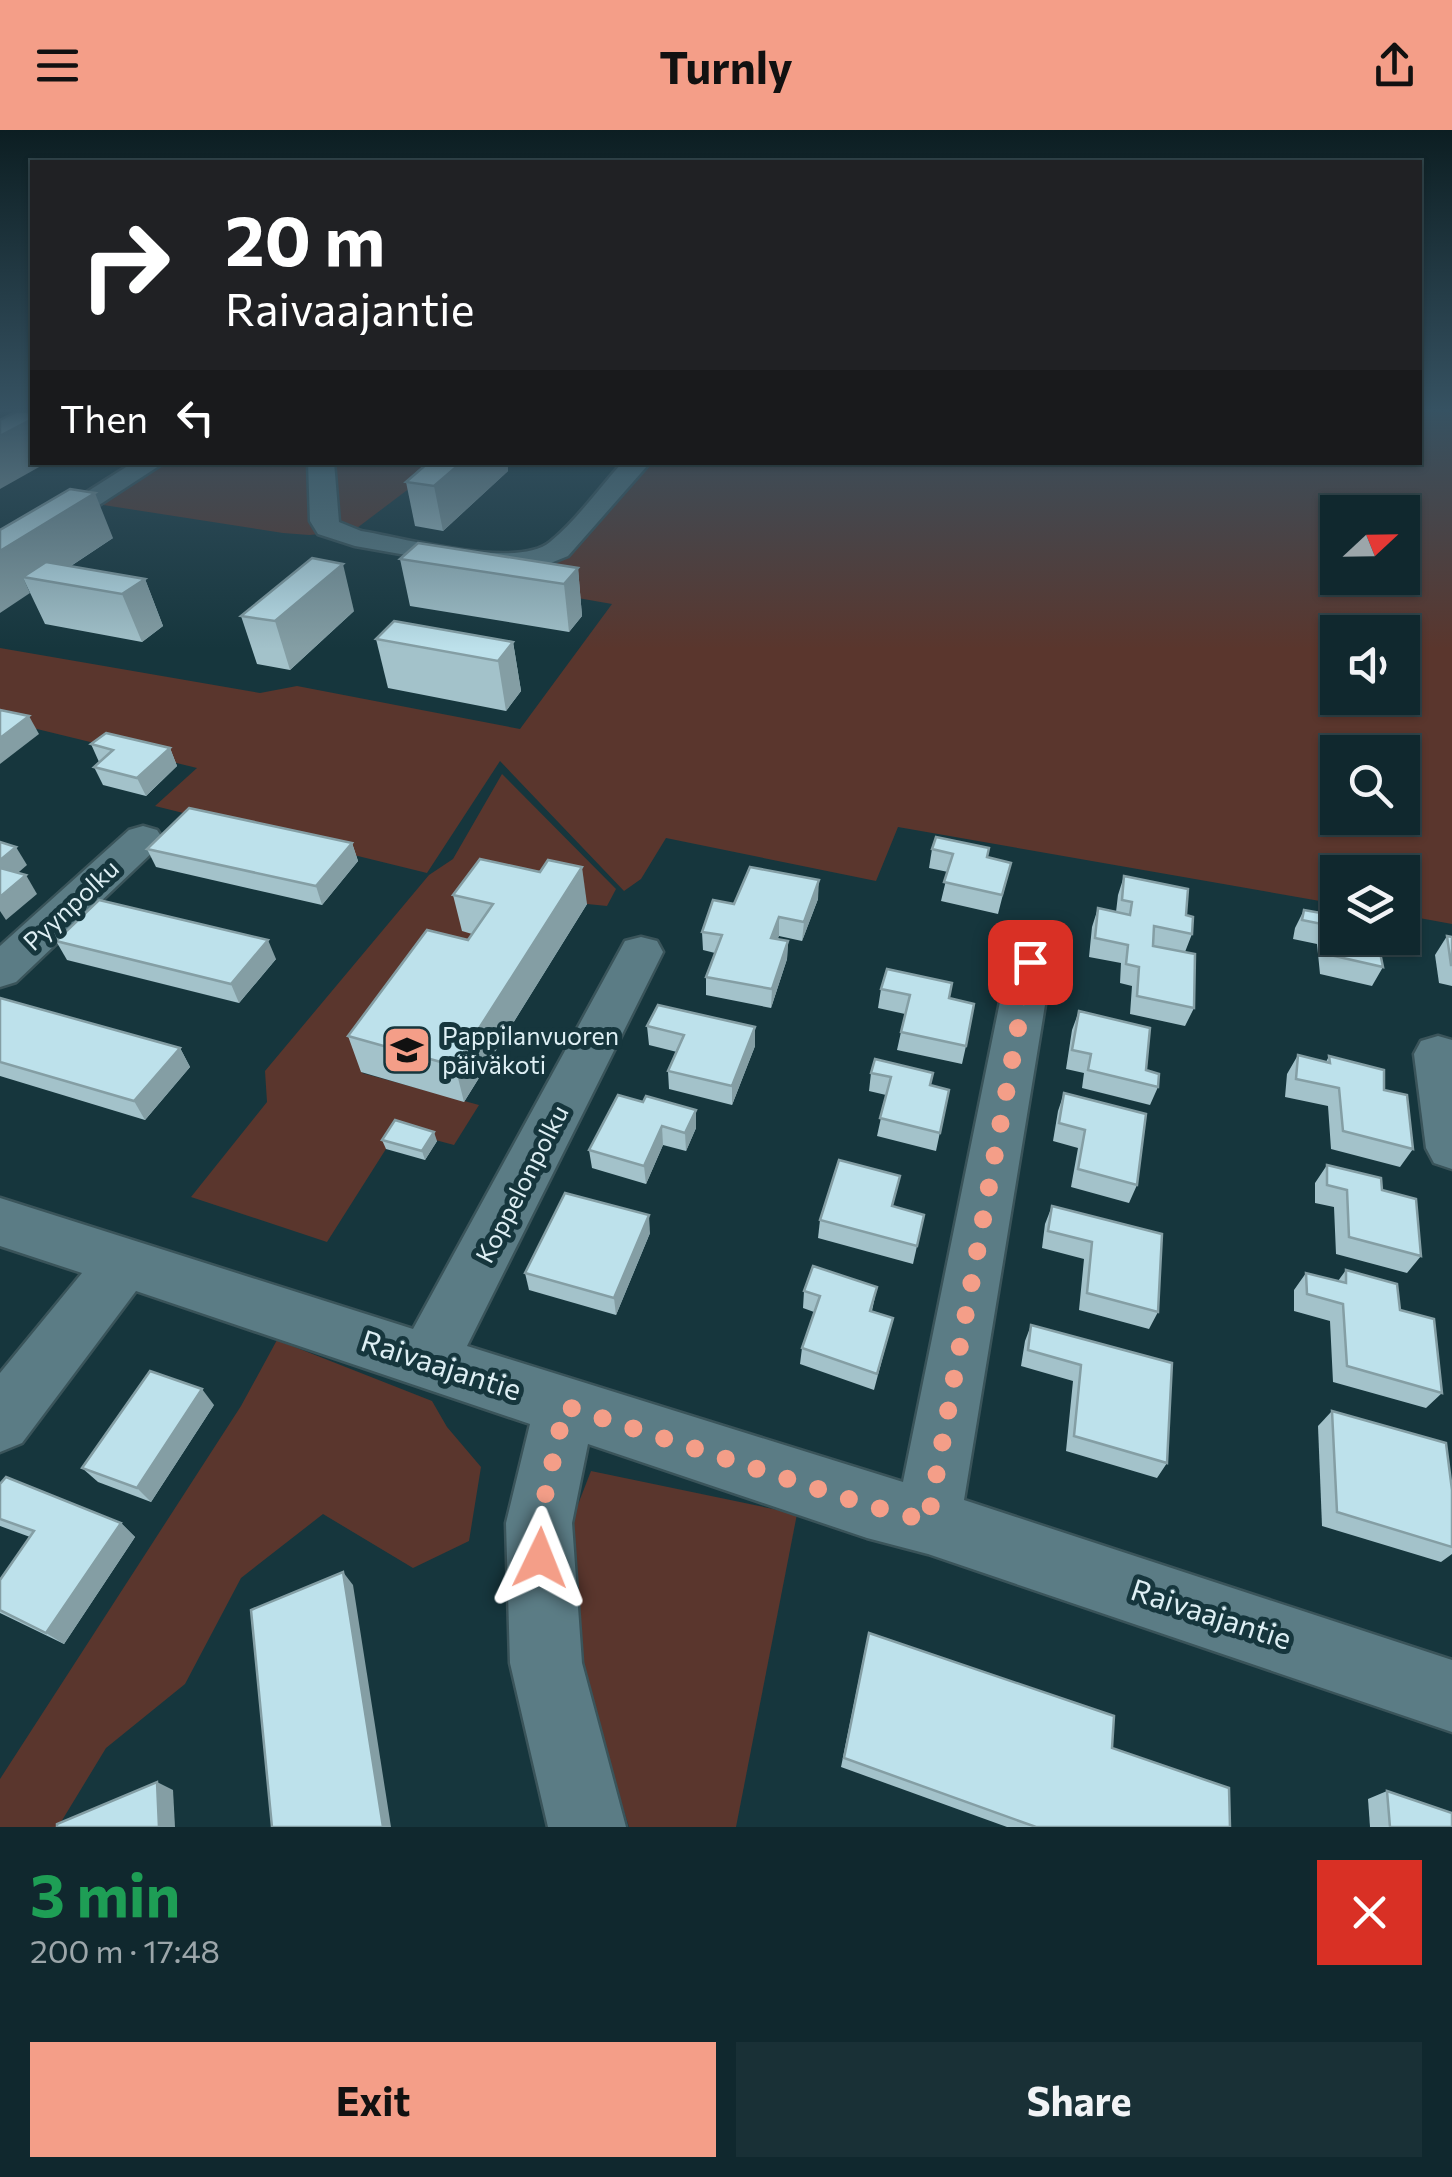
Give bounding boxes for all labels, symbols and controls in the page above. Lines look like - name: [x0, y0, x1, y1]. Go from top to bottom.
- icon: menu: [30, 38, 85, 93]
- text: Turnly: [659, 38, 793, 93]
- icon: share: [1367, 38, 1422, 93]
- text: 20 m: [225, 195, 385, 280]
- icon: right: [60, 200, 190, 330]
- text: Raivaajantie: [225, 280, 474, 335]
- icon: left: [168, 390, 223, 445]
- text: Then: [60, 394, 148, 441]
- north arrow: [1320, 495, 1420, 595]
- map controls: [1320, 495, 1420, 955]
- button: sound: [1320, 615, 1420, 715]
- button: search: [1320, 735, 1420, 835]
- street label: Pyynpolku: [16, 853, 124, 956]
- button: layers: [1320, 855, 1420, 955]
- pin: [988, 920, 1073, 1005]
- icon: arrive: [1003, 935, 1058, 990]
- place label: Pappilanvuoren päiväkoti: [442, 1020, 619, 1079]
- school or university icon: Pappilanvuoren päiväkoti: [381, 1024, 433, 1076]
- street label: Koppelonpolku: [469, 1100, 574, 1267]
- street label: Raivaajantie: [357, 1320, 527, 1407]
- position arrow: [488, 1506, 592, 1610]
- street label: Raivaajantie: [1127, 1569, 1297, 1656]
- text: 3 min: [30, 1856, 180, 1929]
- button: close: [1317, 1860, 1422, 1965]
- text: 200 m · 17:48: [30, 1930, 220, 1970]
- button: Exit: [30, 2042, 716, 2157]
- button: Share: [736, 2042, 1422, 2157]

